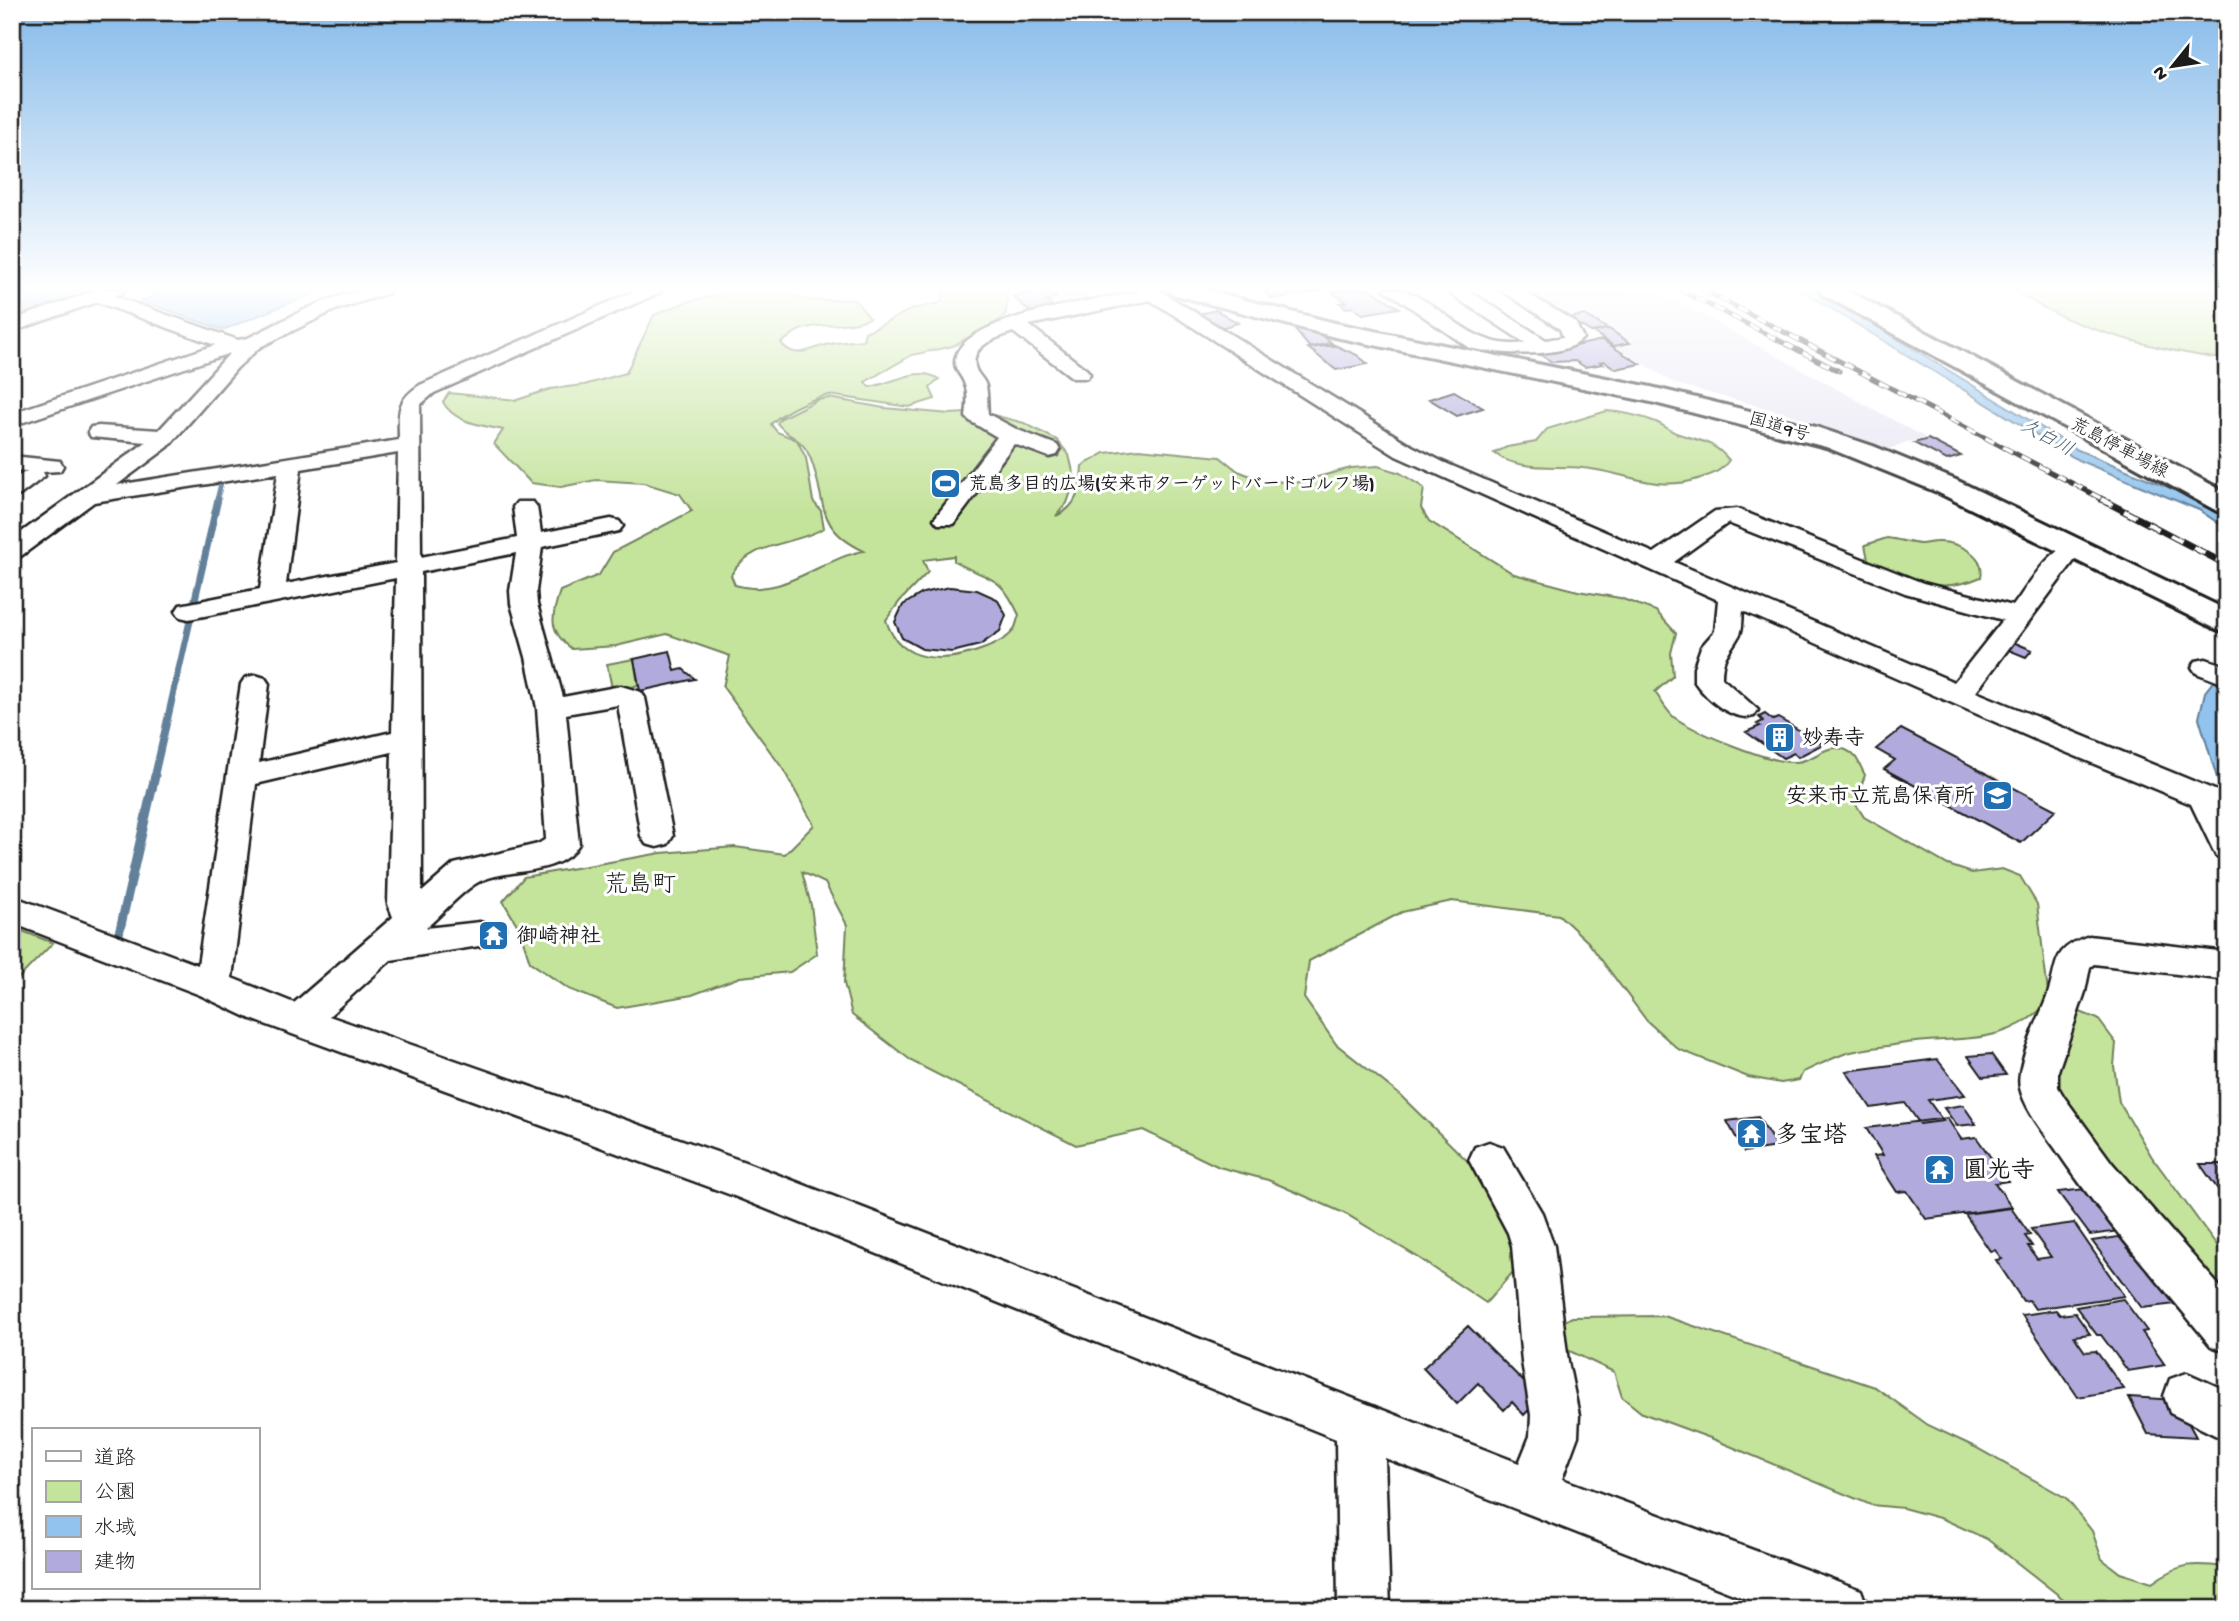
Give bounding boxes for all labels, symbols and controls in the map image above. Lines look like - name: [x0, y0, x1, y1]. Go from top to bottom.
- north arrow: [2138, 32, 2208, 102]
- text: N: [2148, 62, 2174, 84]
- street label: 国道9号: [1746, 409, 1813, 447]
- water label: 久白川: [2016, 414, 2077, 463]
- street label: 荒島停車場線: [2066, 414, 2172, 484]
- sports icon: 荒島多目的広場(安来市ターゲットバードゴルフ場): [929, 466, 963, 500]
- place label: 荒島多目的広場(安来市ターゲットバードゴルフ場): [969, 474, 1374, 496]
- building icon: 妙寿寺: [1762, 720, 1796, 754]
- place label: 妙寿寺: [1802, 726, 1865, 753]
- school or university icon: 安来市立荒島保育所: [1981, 778, 2015, 812]
- place label: 安来市立荒島保育所: [1786, 784, 1975, 811]
- district label: 荒島町: [604, 871, 676, 901]
- temple icon: 御崎神社: [477, 918, 511, 952]
- place label: 御崎神社: [517, 924, 601, 951]
- temple icon: 多宝塔: [1735, 1117, 1769, 1151]
- place label: 多宝塔: [1775, 1122, 1847, 1152]
- temple icon: 圓光寺: [1923, 1152, 1957, 1186]
- place label: 圓光寺: [1963, 1157, 2035, 1187]
- legend: [32, 1428, 259, 1590]
- text: 道路: [94, 1447, 136, 1473]
- text: 公園: [94, 1482, 136, 1507]
- text: 水域: [94, 1517, 136, 1543]
- text: 建物: [94, 1551, 136, 1577]

